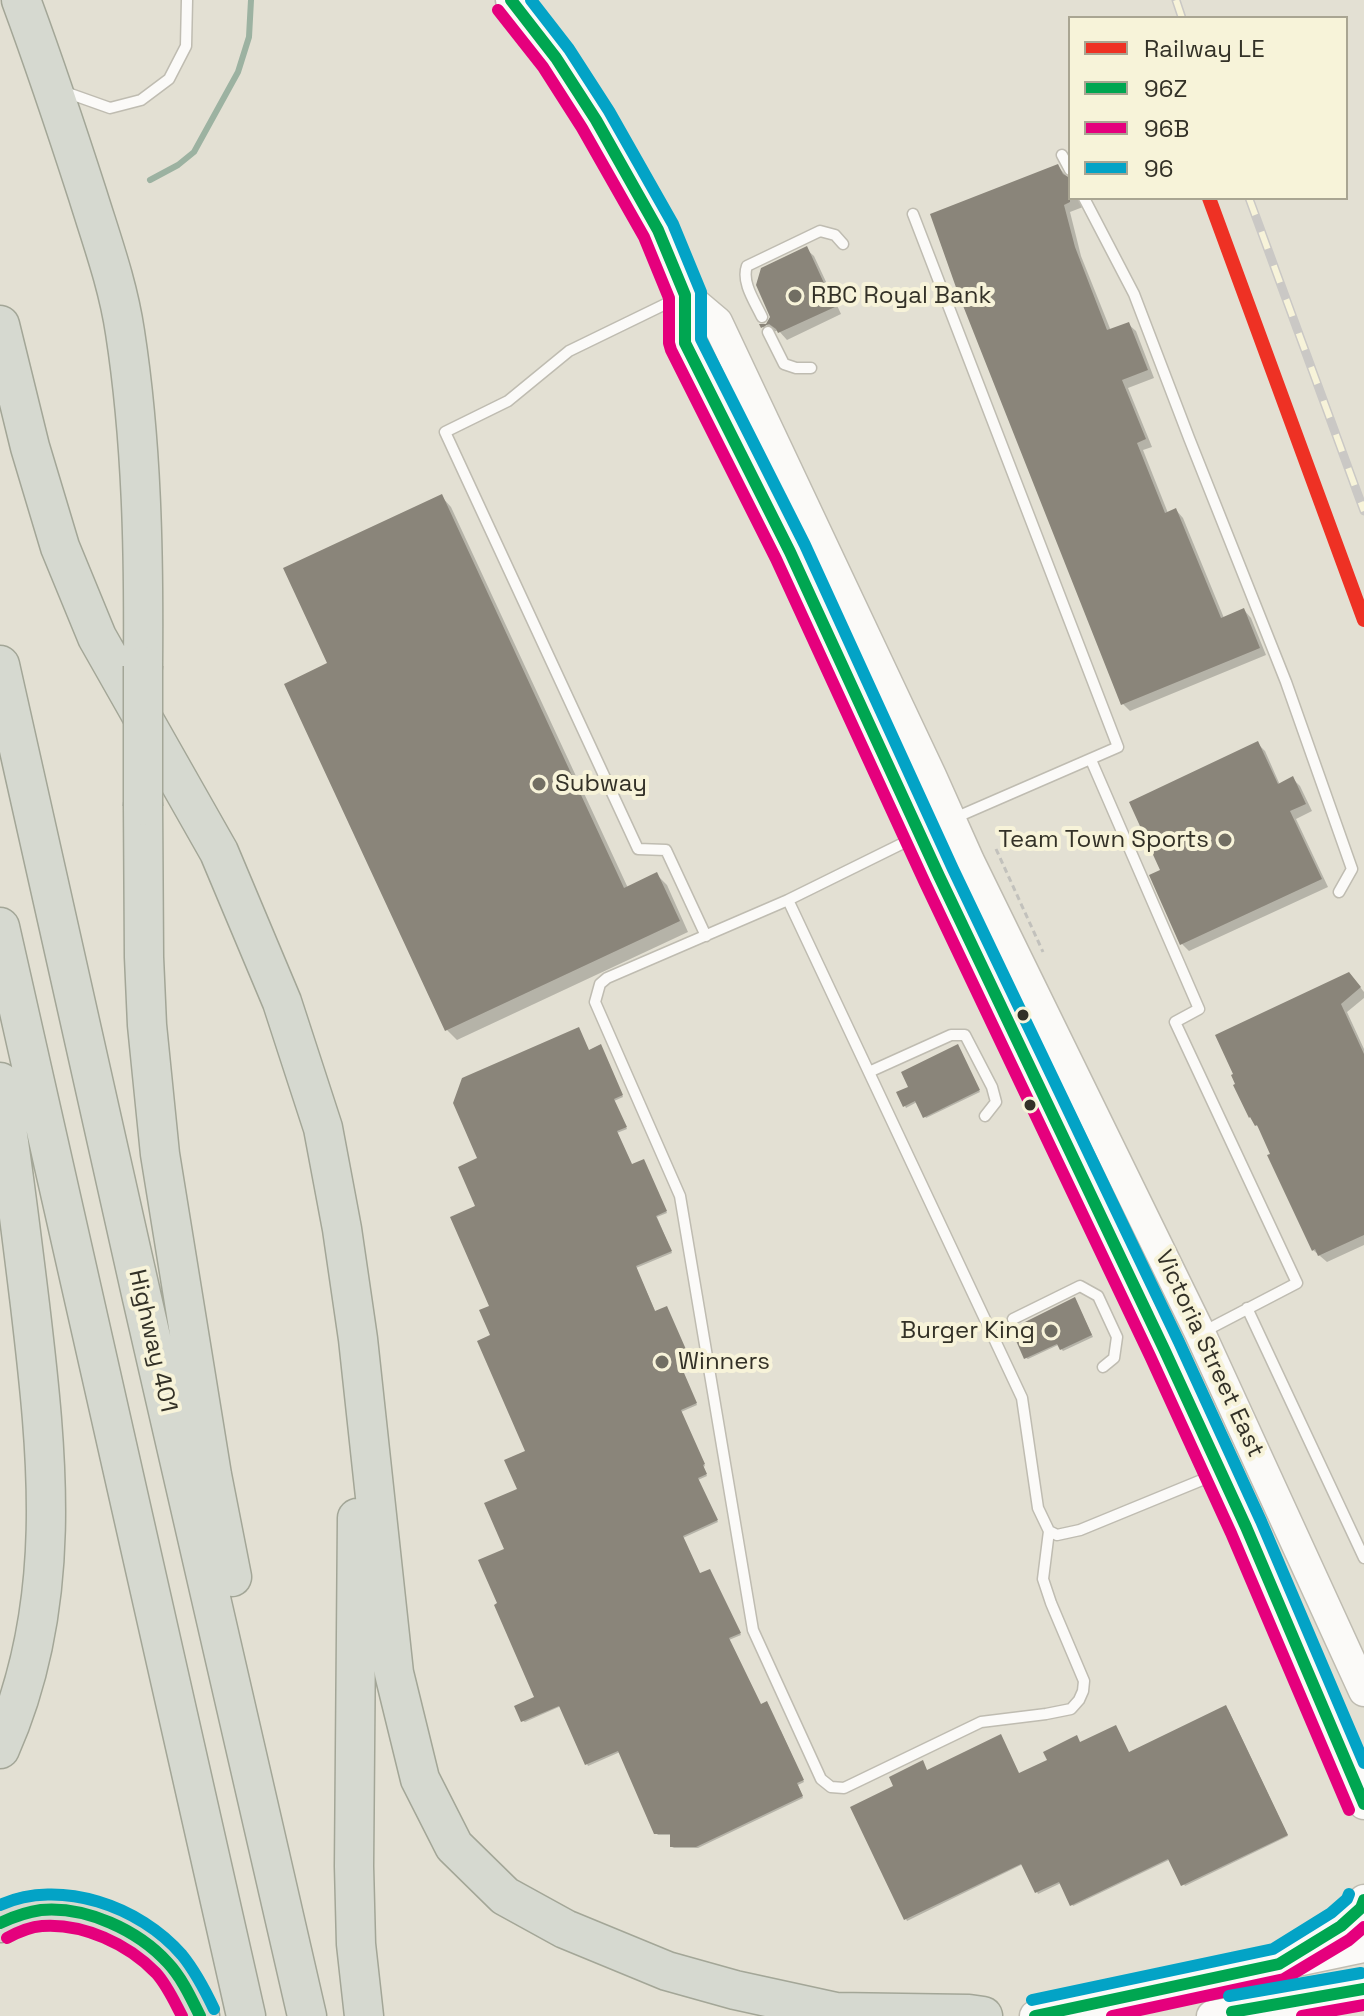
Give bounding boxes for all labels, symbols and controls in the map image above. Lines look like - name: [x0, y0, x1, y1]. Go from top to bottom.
- legend: [1068, 16, 1348, 200]
- text: Railway LE: [1144, 33, 1265, 64]
- text: 96Z: [1144, 73, 1187, 104]
- text: 96B: [1144, 113, 1189, 144]
- text: 96: [1144, 153, 1173, 184]
- place label: RBC Royal Bank: [811, 282, 991, 310]
- marker: RBC Royal Bank: [786, 287, 804, 305]
- place label: Subway: [555, 770, 647, 798]
- marker: Subway: [530, 775, 548, 793]
- place label: Team Town Sports: [998, 826, 1209, 854]
- marker: Team Town Sports: [1216, 831, 1234, 849]
- unlabelled marker: [1015, 1007, 1031, 1023]
- unlabelled marker: [1022, 1097, 1038, 1113]
- street label: Victoria Street East: [1148, 1246, 1270, 1462]
- street label: Highway 401: [122, 1267, 182, 1415]
- place label: Burger King: [900, 1317, 1035, 1345]
- marker: Burger King: [1042, 1322, 1060, 1340]
- place label: Winners: [678, 1348, 770, 1376]
- marker: Winners: [653, 1353, 671, 1371]

